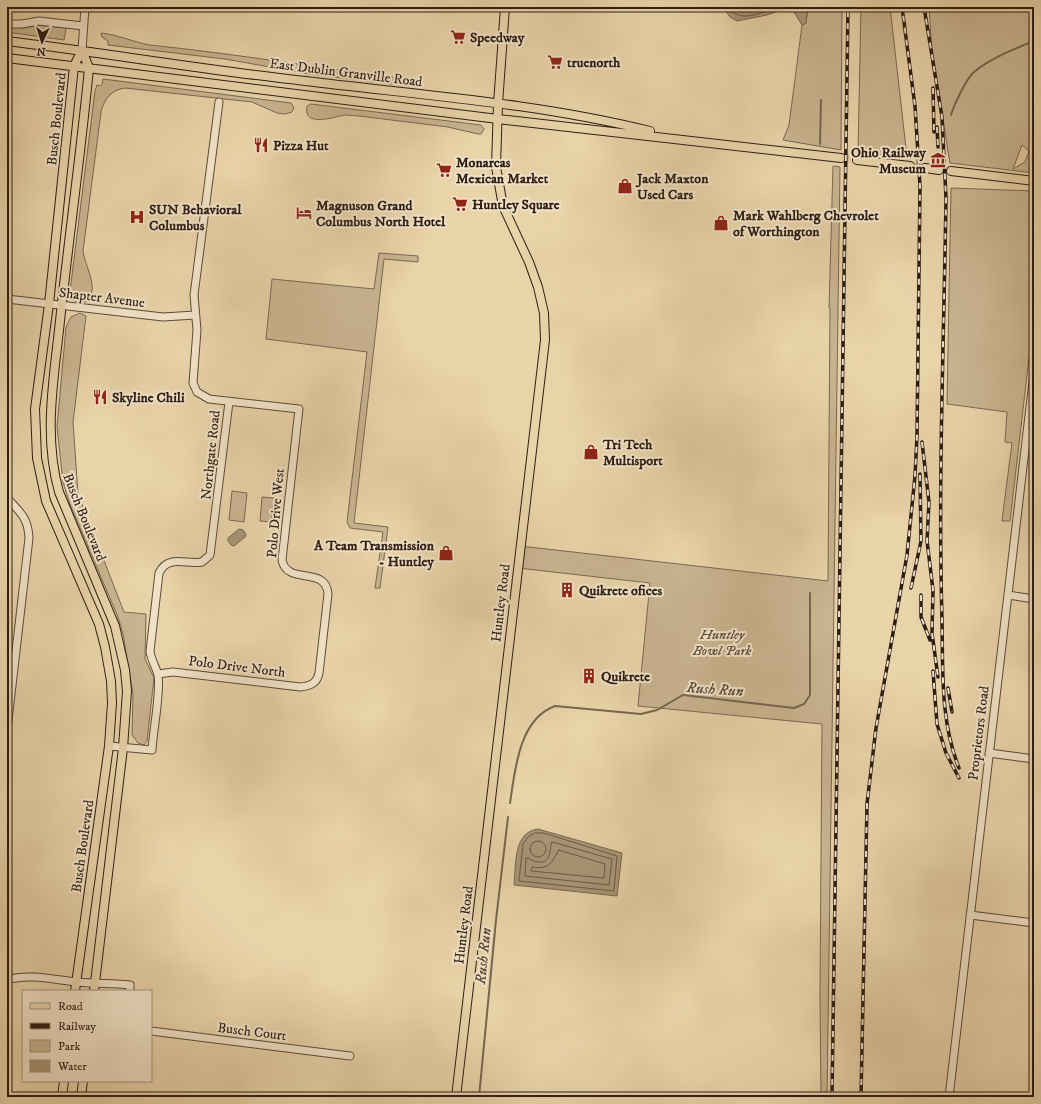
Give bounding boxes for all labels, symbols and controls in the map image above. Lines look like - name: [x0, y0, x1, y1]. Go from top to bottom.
- north arrow: [22, 22, 62, 62]
- supermarket icon: Speedway: [449, 28, 467, 46]
- place label: Speedway: [470, 29, 525, 47]
- text: N: [36, 44, 46, 58]
- supermarket icon: truenorth: [546, 53, 564, 71]
- place label: truenorth: [567, 54, 621, 72]
- street label: East Dublin Granville Road: [268, 55, 423, 91]
- street label: Busch Boulevard: [43, 72, 71, 166]
- restaurant icon: Pizza Hut: [252, 136, 270, 154]
- place label: Pizza Hut: [273, 137, 329, 155]
- place label: Ohio Railway Museum: [851, 144, 926, 178]
- museum icon: Ohio Railway Museum: [929, 151, 947, 169]
- place label: Monarcas Mexican Market: [456, 154, 549, 188]
- supermarket icon: Monarcas Mexican Market: [435, 161, 453, 179]
- place label: Jack Maxton Used Cars: [635, 170, 709, 204]
- shop icon: Jack Maxton Used Cars: [616, 177, 634, 195]
- supermarket icon: Huntley Square: [451, 195, 469, 213]
- place label: Huntley Square: [472, 196, 560, 214]
- place label: Magnuson Grand Columbus North Hotel: [316, 197, 446, 231]
- place label: SUN Behavioral Columbus: [149, 201, 242, 235]
- hotel icon: Magnuson Grand Columbus North Hotel: [295, 204, 313, 222]
- place label: Mark Wahlberg Chevrolet of Worthington: [733, 207, 879, 241]
- hospital icon: SUN Behavioral Columbus: [128, 208, 146, 226]
- shop icon: Mark Wahlberg Chevrolet of Worthington: [712, 214, 730, 232]
- street label: Shapter Avenue: [58, 284, 146, 312]
- restaurant icon: Skyline Chili: [91, 388, 109, 406]
- place label: Skyline Chili: [112, 389, 185, 407]
- street label: Northgate Road: [197, 409, 225, 501]
- place label: Tri Tech Multisport: [602, 436, 663, 470]
- shop icon: Tri Tech Multisport: [582, 443, 600, 461]
- street label: Polo Drive West: [263, 467, 289, 559]
- street label: Busch Boulevard: [58, 471, 110, 564]
- place label: A Team Transmission - Huntley: [313, 537, 435, 571]
- shop icon: A Team Transmission - Huntley: [437, 544, 455, 562]
- street label: Huntley Road: [487, 563, 515, 643]
- building icon: Quikrete ofices: [558, 581, 576, 599]
- place label: Quikrete ofices: [579, 582, 663, 600]
- park label: Huntley Bowl Park: [692, 626, 752, 660]
- street label: Polo Drive North: [187, 652, 287, 682]
- building icon: Quikrete: [580, 667, 598, 685]
- place label: Quikrete: [601, 668, 650, 686]
- water label: Rush Run: [685, 678, 744, 701]
- street label: Proprietors Road: [964, 685, 994, 781]
- street label: Busch Boulevard: [68, 799, 98, 894]
- street label: Huntley Road: [450, 885, 478, 965]
- water label: Rush Run: [471, 926, 496, 986]
- legend: [22, 990, 152, 1082]
- text: Road: [58, 999, 83, 1014]
- text: Railway: [58, 1019, 96, 1034]
- street label: Busch Court: [216, 1019, 288, 1045]
- text: Park: [58, 1039, 80, 1054]
- text: Water: [57, 1059, 87, 1074]

